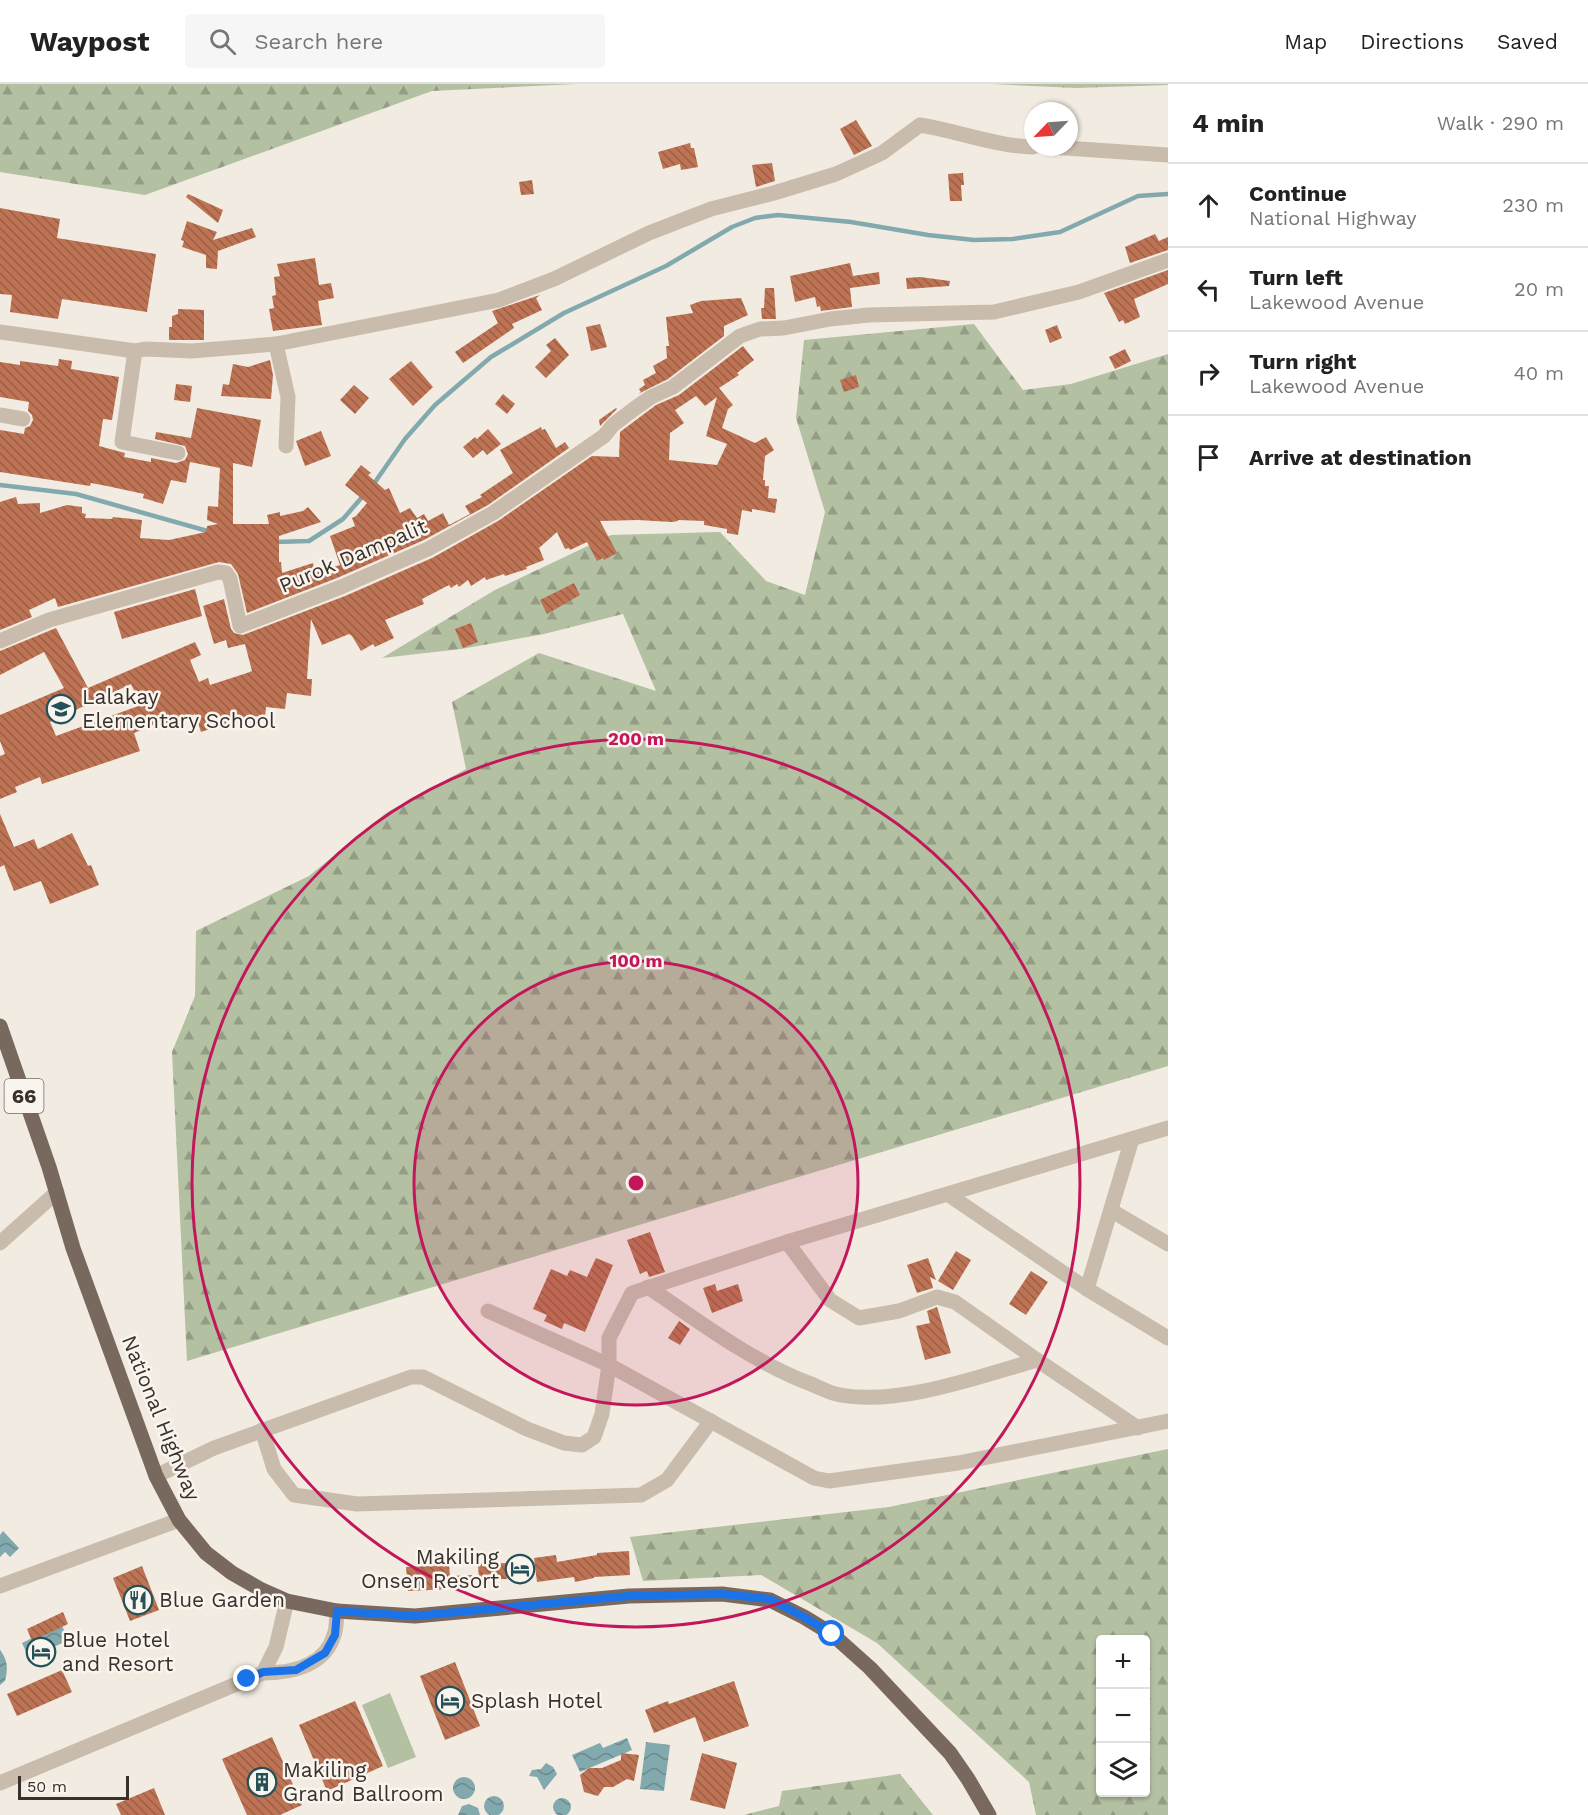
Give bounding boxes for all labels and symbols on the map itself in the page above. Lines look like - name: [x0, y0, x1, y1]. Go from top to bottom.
- north arrow: [1024, 102, 1078, 156]
- street label: Purok Dampalit: [275, 513, 431, 598]
- place label: Lalakay Elementary School: [82, 684, 276, 733]
- school or university icon: Lalakay Elementary School: [45, 693, 77, 725]
- text: 200 m: [608, 728, 664, 749]
- text: 100 m: [609, 950, 663, 971]
- road number: 66: [4, 1079, 44, 1113]
- centre of rings: [626, 1173, 646, 1193]
- street label: National Highway: [117, 1332, 206, 1504]
- place label: Makiling Onsen Resort: [361, 1544, 500, 1593]
- hotel icon: Makiling Onsen Resort: [504, 1553, 536, 1585]
- restaurant icon: Blue Garden: [122, 1584, 154, 1616]
- place label: Blue Garden: [159, 1587, 285, 1612]
- route start: [818, 1620, 844, 1646]
- place label: Blue Hotel and Resort: [62, 1627, 174, 1676]
- hotel icon: Blue Hotel and Resort: [25, 1636, 57, 1668]
- route end: [233, 1665, 259, 1691]
- hotel icon: Splash Hotel: [434, 1685, 466, 1717]
- place label: Splash Hotel: [471, 1688, 603, 1713]
- place label: Makiling Grand Ballroom: [283, 1757, 444, 1806]
- building icon: Makiling Grand Ballroom: [246, 1766, 278, 1798]
- scale bar: [18, 1773, 129, 1800]

